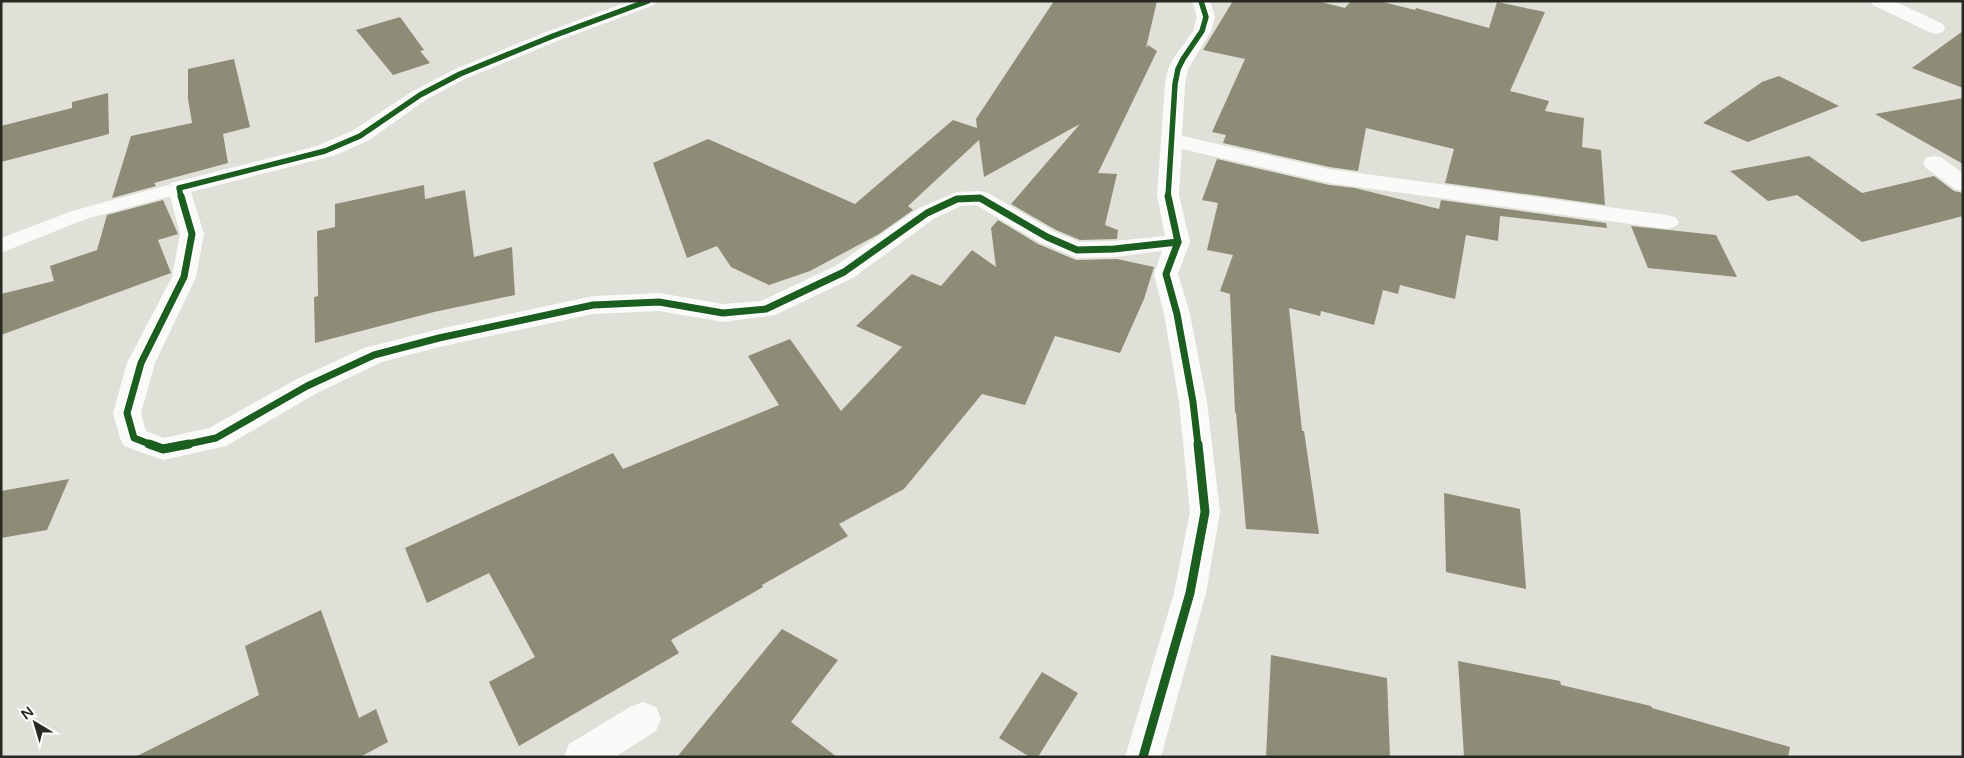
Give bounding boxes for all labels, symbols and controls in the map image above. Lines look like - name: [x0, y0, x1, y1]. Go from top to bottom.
- north arrow: [10, 698, 60, 748]
- text: N: [18, 703, 37, 723]

